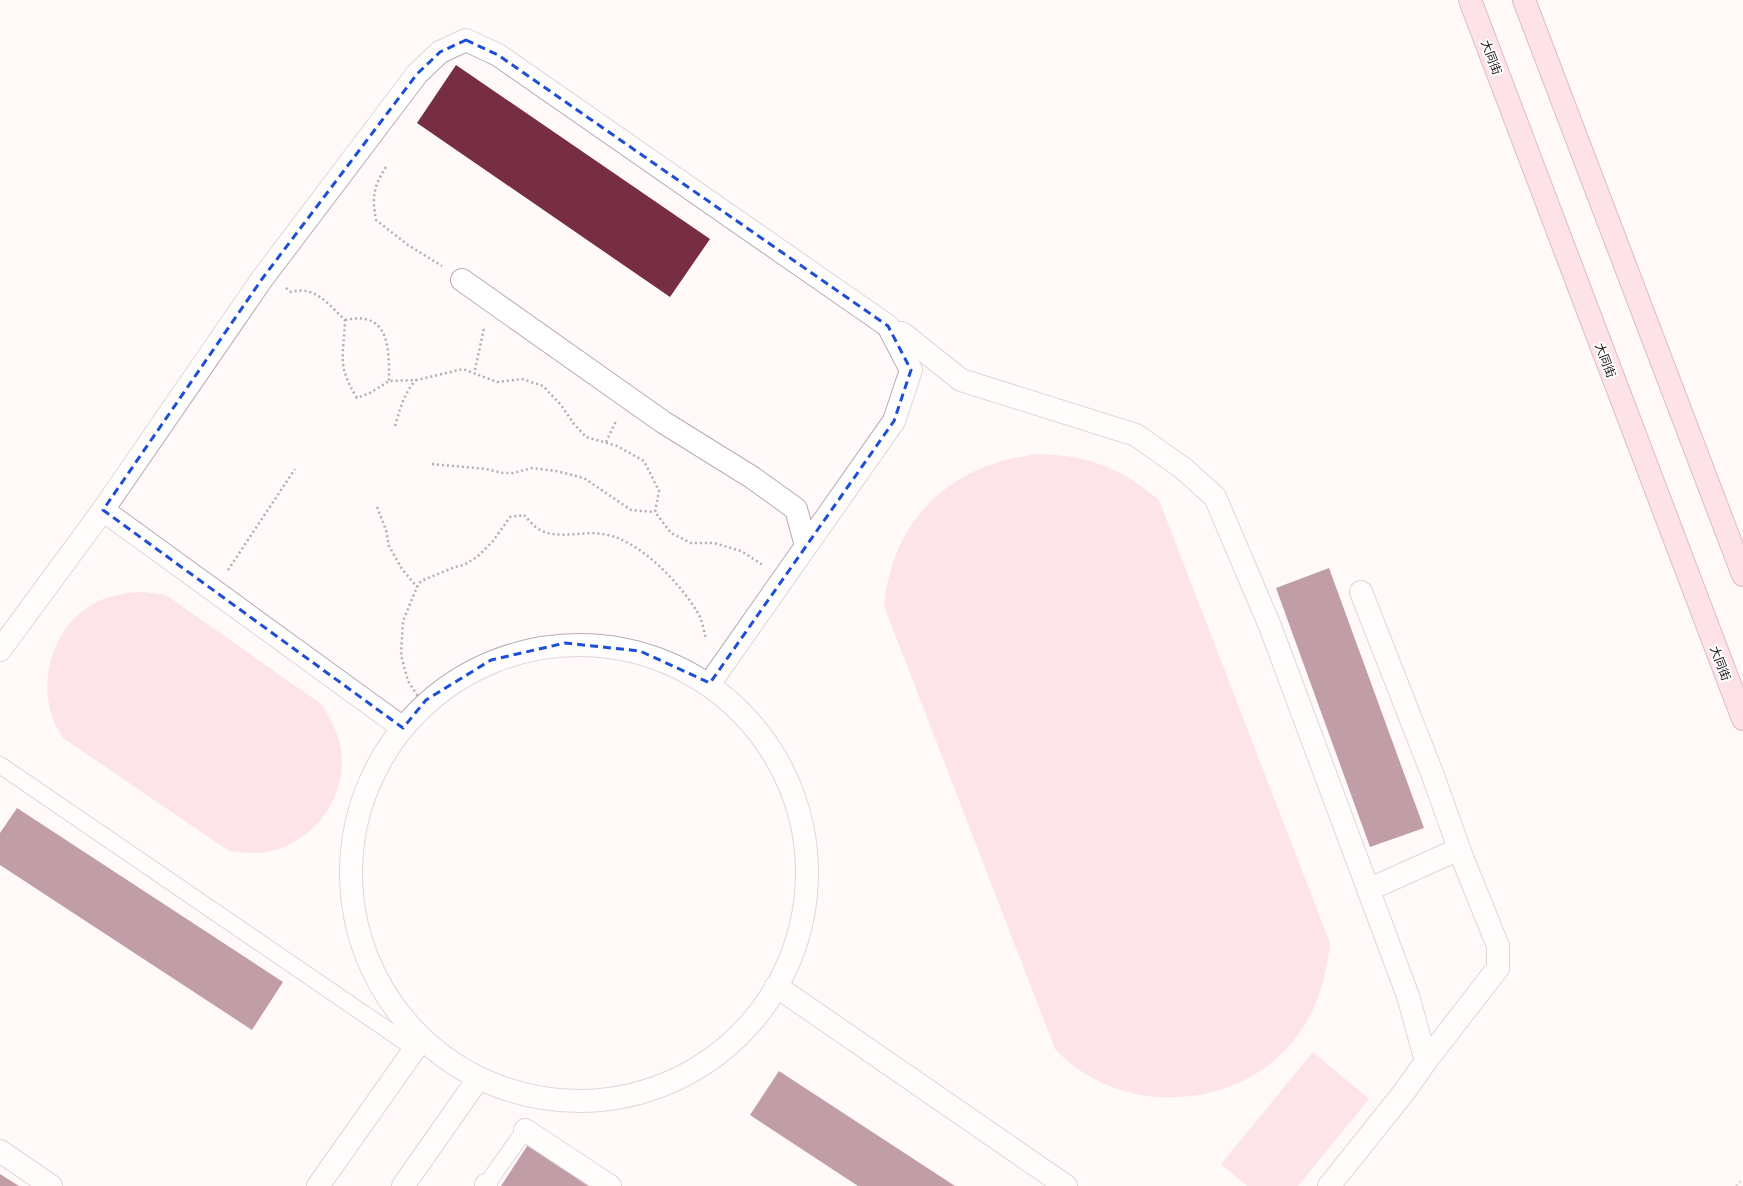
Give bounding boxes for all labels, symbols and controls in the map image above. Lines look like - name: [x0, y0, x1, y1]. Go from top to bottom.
- street label: 大同街: [1479, 38, 1505, 76]
- street label: 大同街: [1593, 341, 1619, 379]
- street label: 大同街: [1708, 644, 1734, 682]

